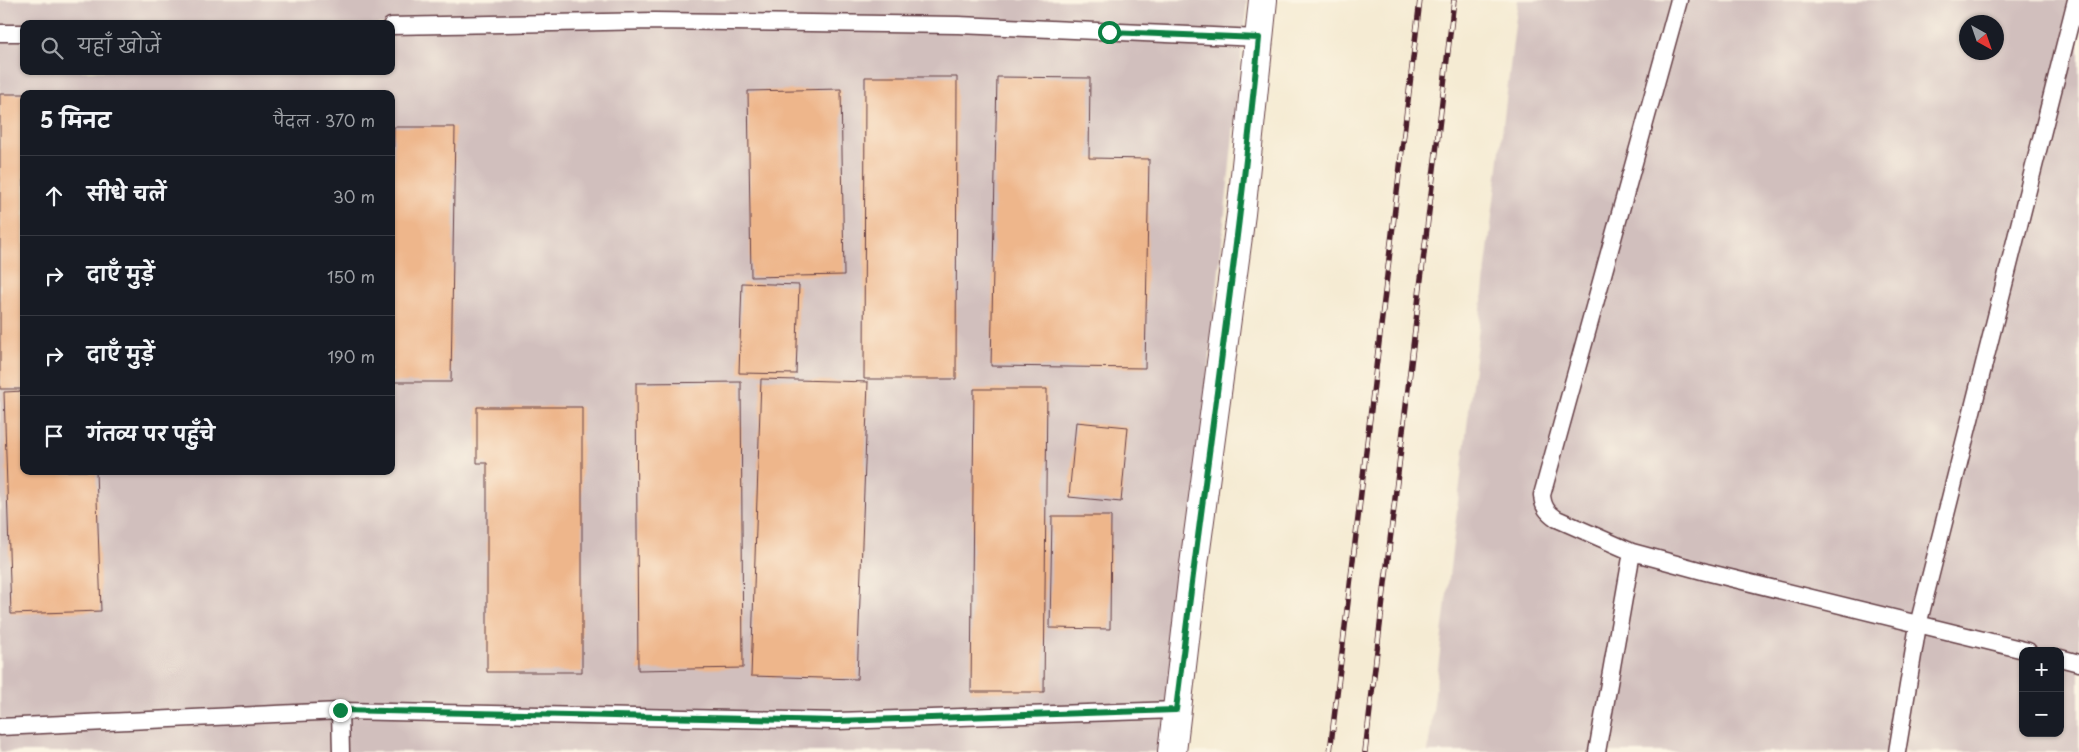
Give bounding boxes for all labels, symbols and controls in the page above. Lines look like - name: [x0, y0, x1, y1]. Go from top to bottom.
- north arrow: [1959, 15, 2004, 60]
- search box: [20, 20, 395, 75]
- route start: [1098, 21, 1121, 44]
- text: यहाँ खोजें: [78, 31, 161, 59]
- icon: search: [38, 34, 66, 62]
- text: 5 मिनट: [40, 103, 111, 135]
- text: पैदल · 370 m: [273, 108, 375, 132]
- text: सीधे चलें: [87, 179, 166, 207]
- icon: ahead: [40, 182, 68, 210]
- text: 30 m: [333, 184, 375, 208]
- text: दाएँ मुड़ें: [87, 259, 154, 287]
- icon: right: [40, 262, 68, 290]
- text: 150 m: [327, 264, 375, 288]
- text: दाएँ मुड़ें: [87, 339, 154, 367]
- icon: right: [40, 342, 68, 370]
- text: 190 m: [327, 344, 375, 368]
- text: गंतव्य पर पहुँचे: [87, 419, 215, 447]
- icon: arrive: [40, 422, 68, 450]
- map controls: [2019, 647, 2064, 737]
- button: +: [2019, 647, 2064, 692]
- button: −: [2019, 692, 2064, 737]
- route end: [329, 699, 352, 722]

